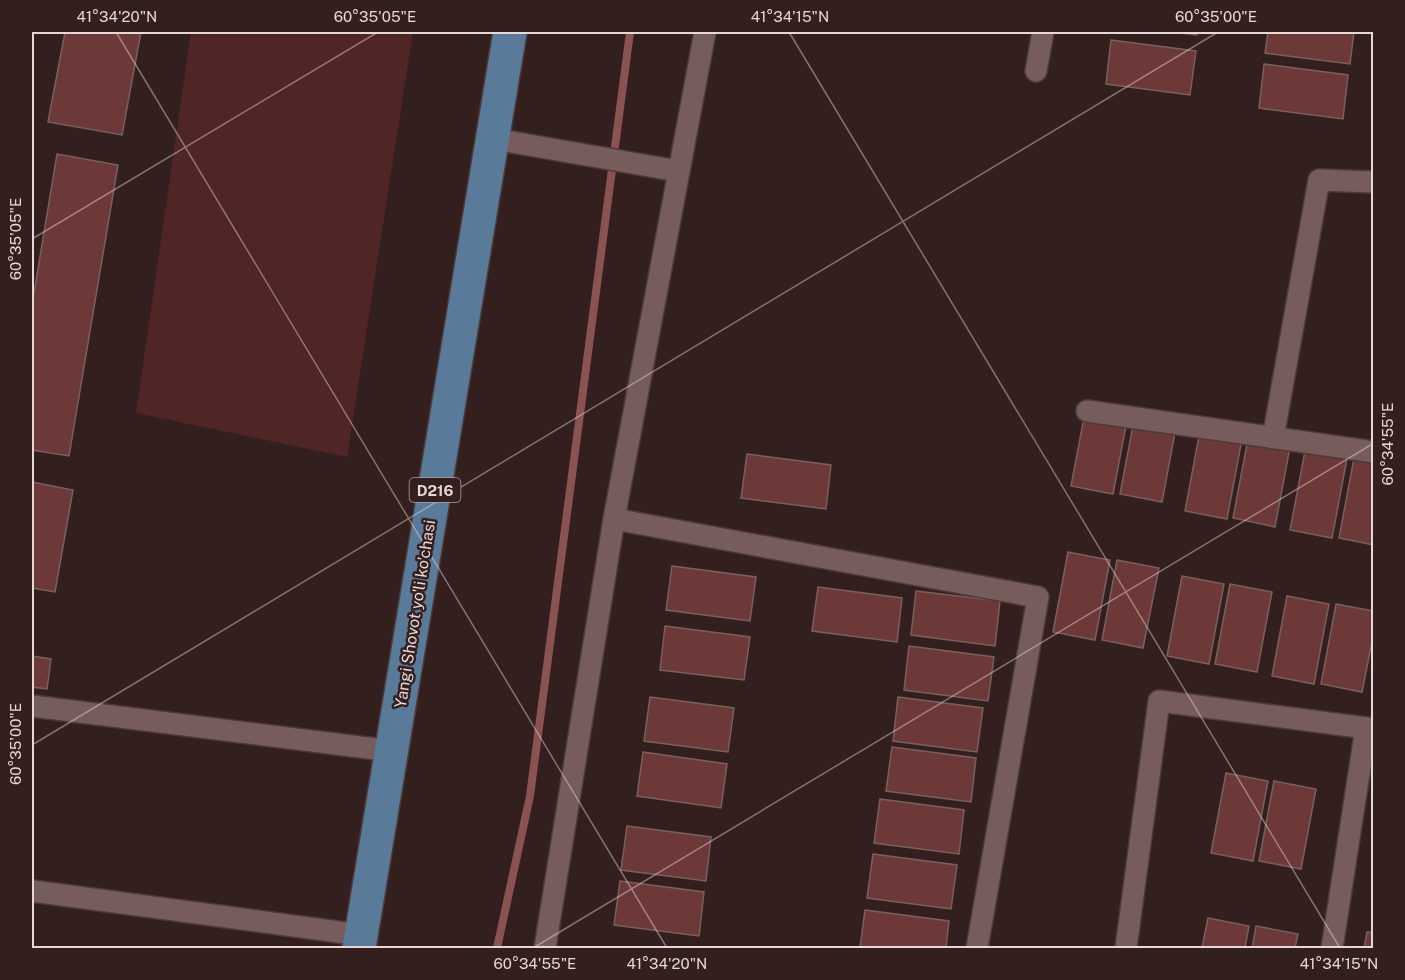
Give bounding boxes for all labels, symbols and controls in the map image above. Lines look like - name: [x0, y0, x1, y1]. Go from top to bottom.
- text: 41°34'20"N: [77, 8, 157, 25]
- text: 60°35'05"E: [334, 8, 416, 25]
- text: 41°34'15"N: [751, 8, 829, 25]
- text: 60°35'00"E: [1175, 8, 1257, 25]
- text: 60°35'05"E: [7, 198, 24, 280]
- text: 60°34'55"E: [1379, 403, 1396, 485]
- road number: D216: [410, 478, 460, 502]
- street label: Yangi Shovot yo'li ko'chasi: [391, 519, 439, 709]
- text: 60°35'00"E: [7, 703, 24, 785]
- text: 60°34'55"E: [494, 955, 576, 972]
- text: 41°34'20"N: [627, 955, 707, 972]
- text: 41°34'15"N: [1300, 955, 1378, 972]

